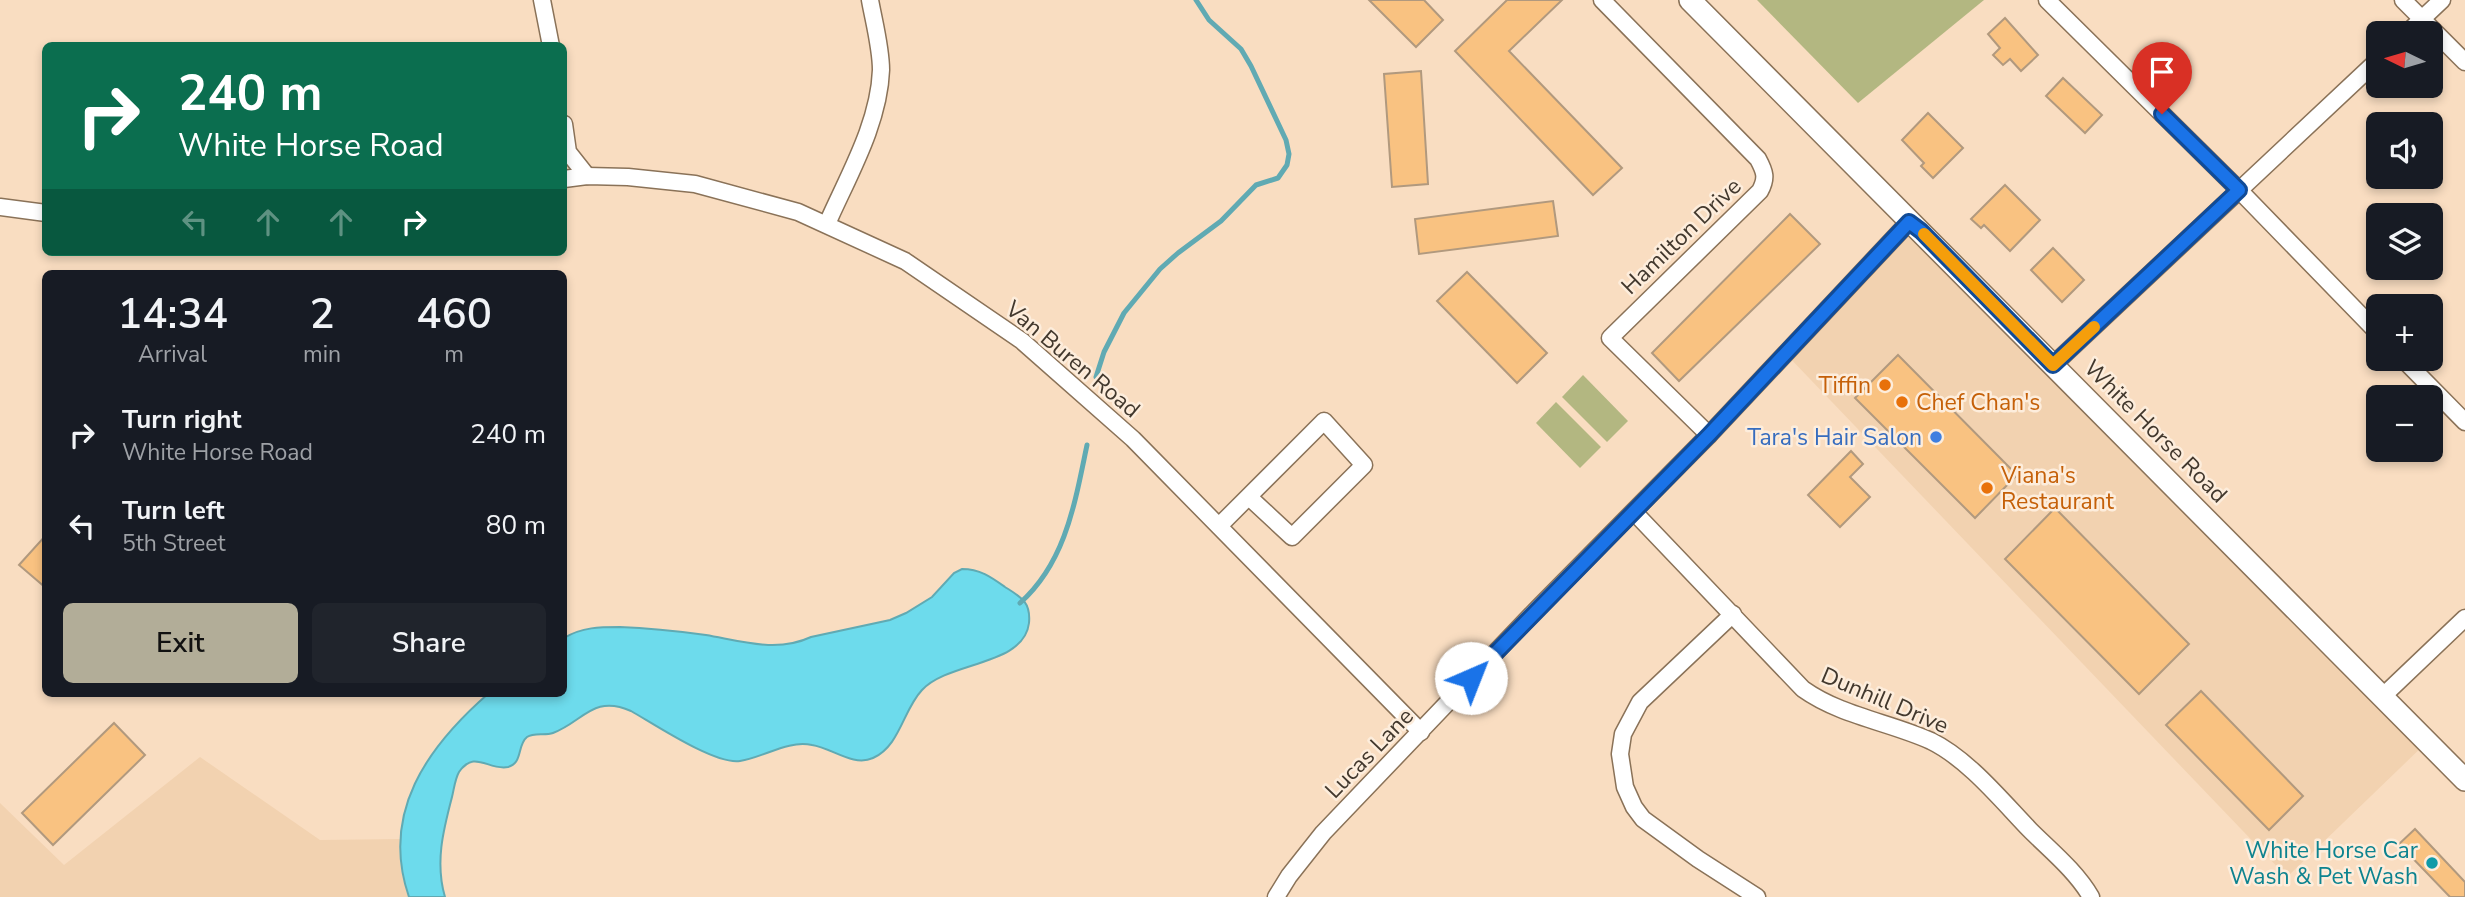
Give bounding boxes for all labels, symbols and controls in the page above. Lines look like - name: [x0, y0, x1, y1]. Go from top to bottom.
- north arrow: [2366, 21, 2443, 98]
- map controls: [2366, 21, 2443, 462]
- pin: [2132, 42, 2192, 114]
- icon: arrive: [2143, 53, 2181, 91]
- text: 240 m: [178, 60, 322, 127]
- icon: right: [63, 70, 154, 161]
- button: sound: [2366, 112, 2443, 189]
- text: White Horse Road: [178, 124, 444, 167]
- street label: Hamilton Drive: [1615, 171, 1748, 302]
- icon: left: [176, 203, 214, 241]
- icon: ahead: [249, 203, 287, 241]
- icon: ahead: [322, 203, 360, 241]
- icon: right: [395, 203, 433, 241]
- button: layers: [2366, 203, 2443, 280]
- text: 14:34: [117, 286, 228, 343]
- text: 2: [309, 286, 335, 343]
- text: 460: [416, 286, 492, 343]
- street label: Van Buren Road: [998, 293, 1147, 425]
- button: +: [2366, 294, 2443, 371]
- text: Arrival: [138, 339, 207, 370]
- text: min: [303, 339, 341, 370]
- text: m: [444, 339, 464, 370]
- street label: White Horse Road: [2077, 353, 2234, 510]
- place label: Tiffin: [1819, 370, 1871, 401]
- marker: Tiffin: [1877, 377, 1893, 393]
- button: −: [2366, 385, 2443, 462]
- place label: Chef Chan's: [1916, 387, 2040, 418]
- marker: Chef Chan's: [1894, 394, 1910, 410]
- text: Turn right: [122, 402, 241, 437]
- icon: right: [63, 416, 101, 454]
- text: 240 m: [470, 417, 546, 452]
- place label: Tara's Hair Salon: [1747, 422, 1922, 453]
- marker: Tara's Hair Salon: [1928, 429, 1944, 445]
- text: White Horse Road: [122, 437, 313, 468]
- place label: Viana's Restaurant: [2000, 460, 2115, 517]
- marker: Viana's Restaurant: [1979, 480, 1995, 496]
- text: Turn left: [122, 493, 225, 528]
- icon: left: [63, 507, 101, 545]
- text: 80 m: [486, 508, 546, 543]
- text: 5th Street: [122, 528, 226, 559]
- button: Exit: [63, 603, 298, 683]
- button: Share: [312, 603, 546, 683]
- position arrow: [1434, 641, 1508, 715]
- street label: Dunhill Drive: [1816, 660, 1953, 741]
- street label: Lucas Lane: [1318, 701, 1420, 805]
- place label: White Horse Car Wash & Pet Wash: [2229, 835, 2419, 892]
- marker: White Horse Car Wash & Pet Wash: [2424, 855, 2440, 871]

